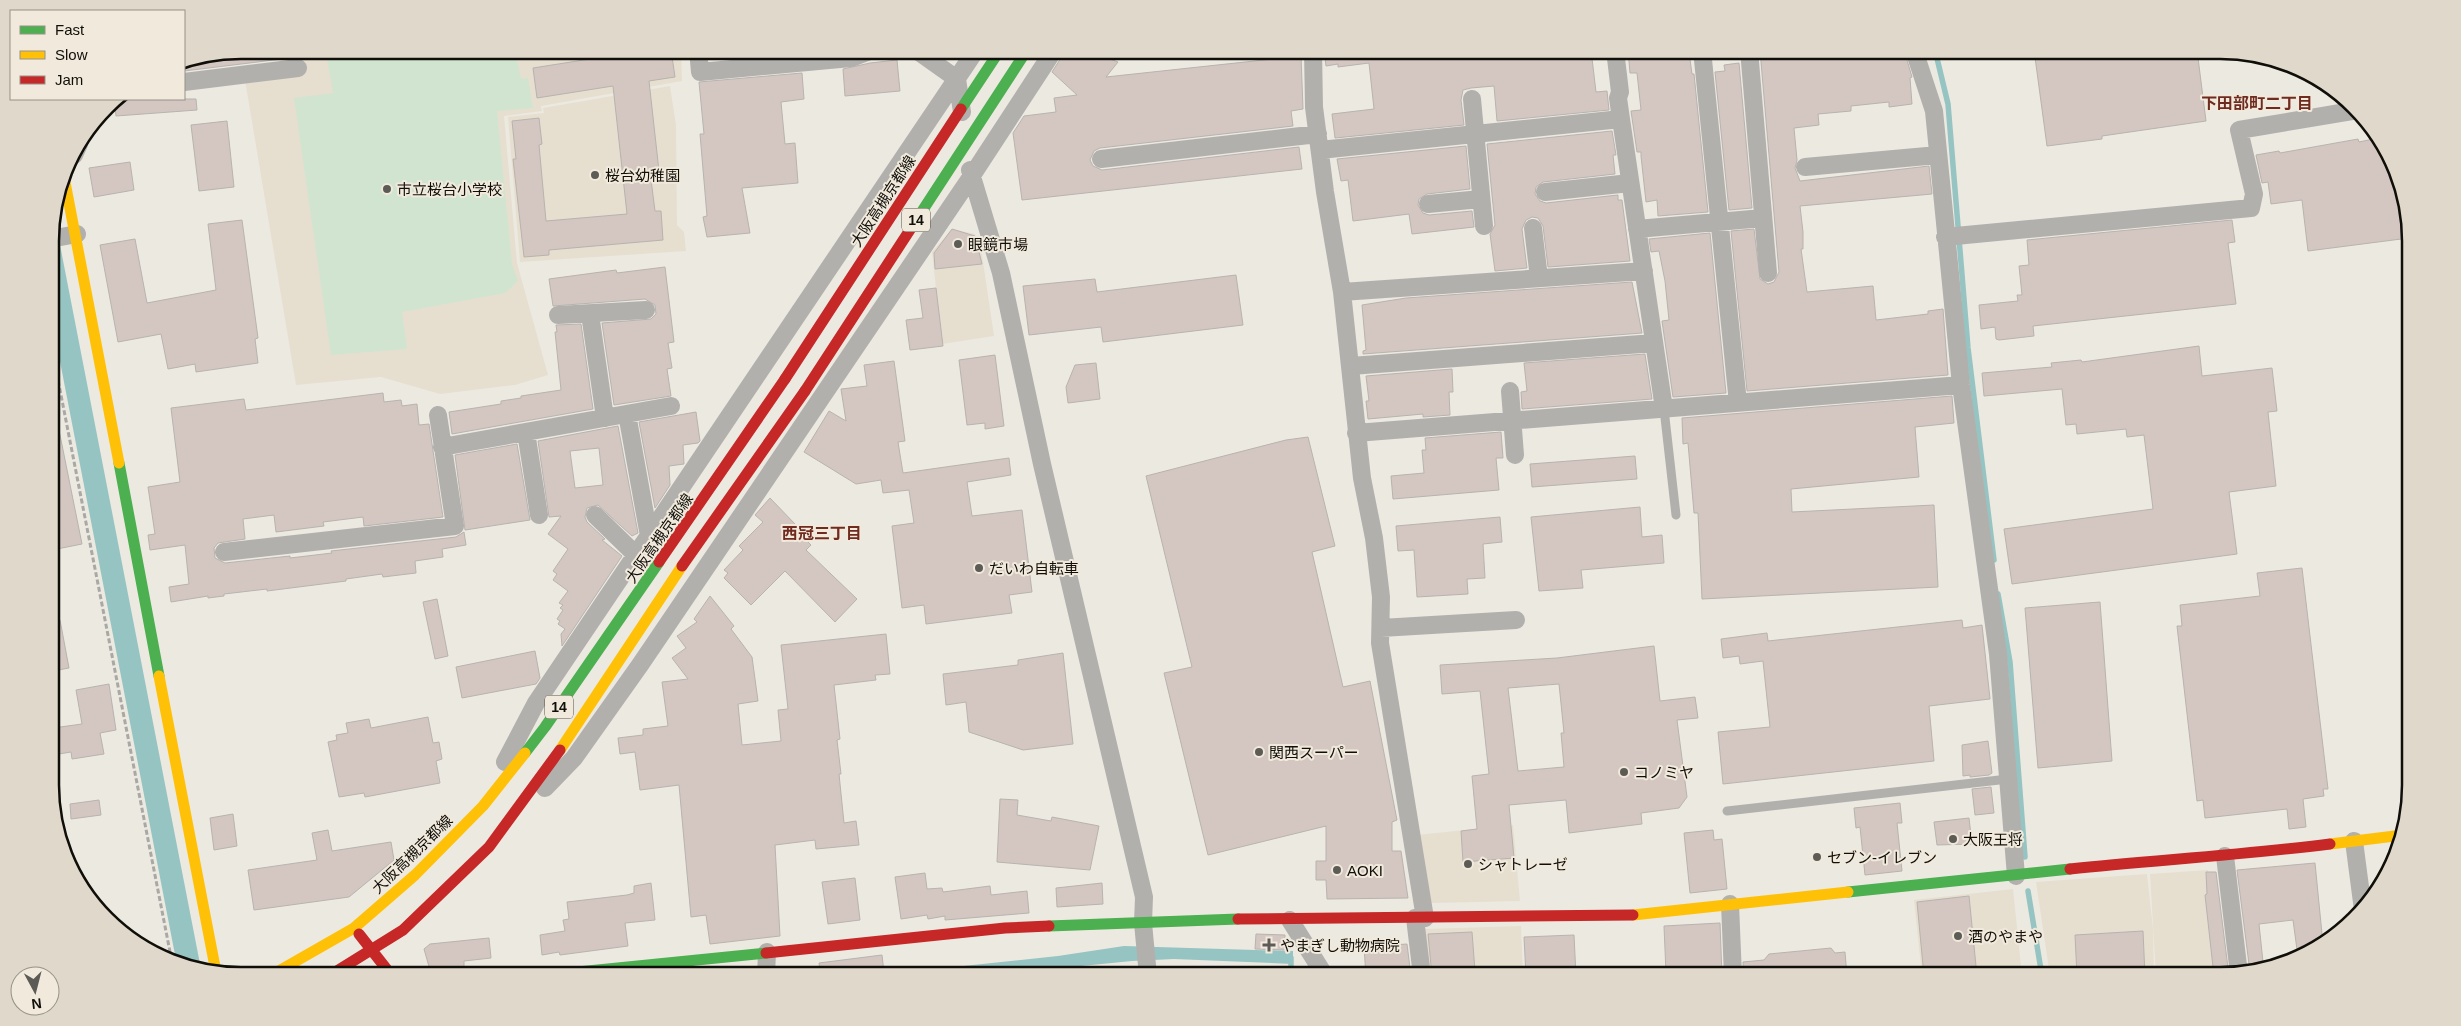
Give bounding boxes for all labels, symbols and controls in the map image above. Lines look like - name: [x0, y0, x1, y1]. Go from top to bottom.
- legend: [10, 10, 185, 100]
- text: Fast: [55, 21, 85, 38]
- text: Slow: [55, 46, 88, 63]
- text: Jam: [55, 71, 83, 88]
- district label: 下田部町二丁目: [2201, 95, 2313, 112]
- street label: 大阪高槻京都線: [847, 152, 919, 250]
- place label: 桜台幼稚園: [605, 167, 680, 184]
- marker: 桜台幼稚園: [589, 169, 601, 181]
- place label: 市立桜台小学校: [397, 181, 502, 198]
- marker: 市立桜台小学校: [381, 183, 393, 195]
- road number: 14: [902, 208, 930, 232]
- place label: 眼鏡市場: [968, 236, 1028, 253]
- marker: 眼鏡市場: [952, 238, 964, 250]
- street label: 大阪高槻京都線: [622, 490, 696, 586]
- district label: 西冠三丁目: [782, 525, 862, 542]
- place label: だいわ自転車: [989, 560, 1079, 577]
- marker: だいわ自転車: [973, 562, 985, 574]
- road number: 14: [545, 696, 573, 719]
- place label: 関西スーパー: [1269, 744, 1359, 761]
- marker: 関西スーパー: [1253, 746, 1265, 758]
- place label: コノミヤ: [1634, 764, 1694, 781]
- marker: コノミヤ: [1618, 766, 1630, 778]
- street label: 大阪高槻京都線: [368, 811, 456, 897]
- place label: 大阪王将: [1963, 831, 2023, 848]
- marker: 大阪王将: [1947, 833, 1959, 845]
- place label: セブン-イレブン: [1827, 849, 1937, 866]
- marker: セブン-イレブン: [1811, 851, 1823, 863]
- place label: シャトレーゼ: [1478, 856, 1568, 873]
- marker: シャトレーゼ: [1462, 858, 1474, 870]
- place label: AOKI: [1347, 862, 1383, 879]
- marker: AOKI: [1331, 864, 1343, 876]
- place label: 酒のやまや: [1968, 928, 2043, 945]
- marker: 酒のやまや: [1952, 930, 1964, 942]
- place label: やまぎし動物病院: [1280, 937, 1400, 954]
- marker: やまぎし動物病院: [1262, 938, 1276, 952]
- north arrow: [10, 966, 60, 1016]
- text: N: [31, 995, 43, 1012]

